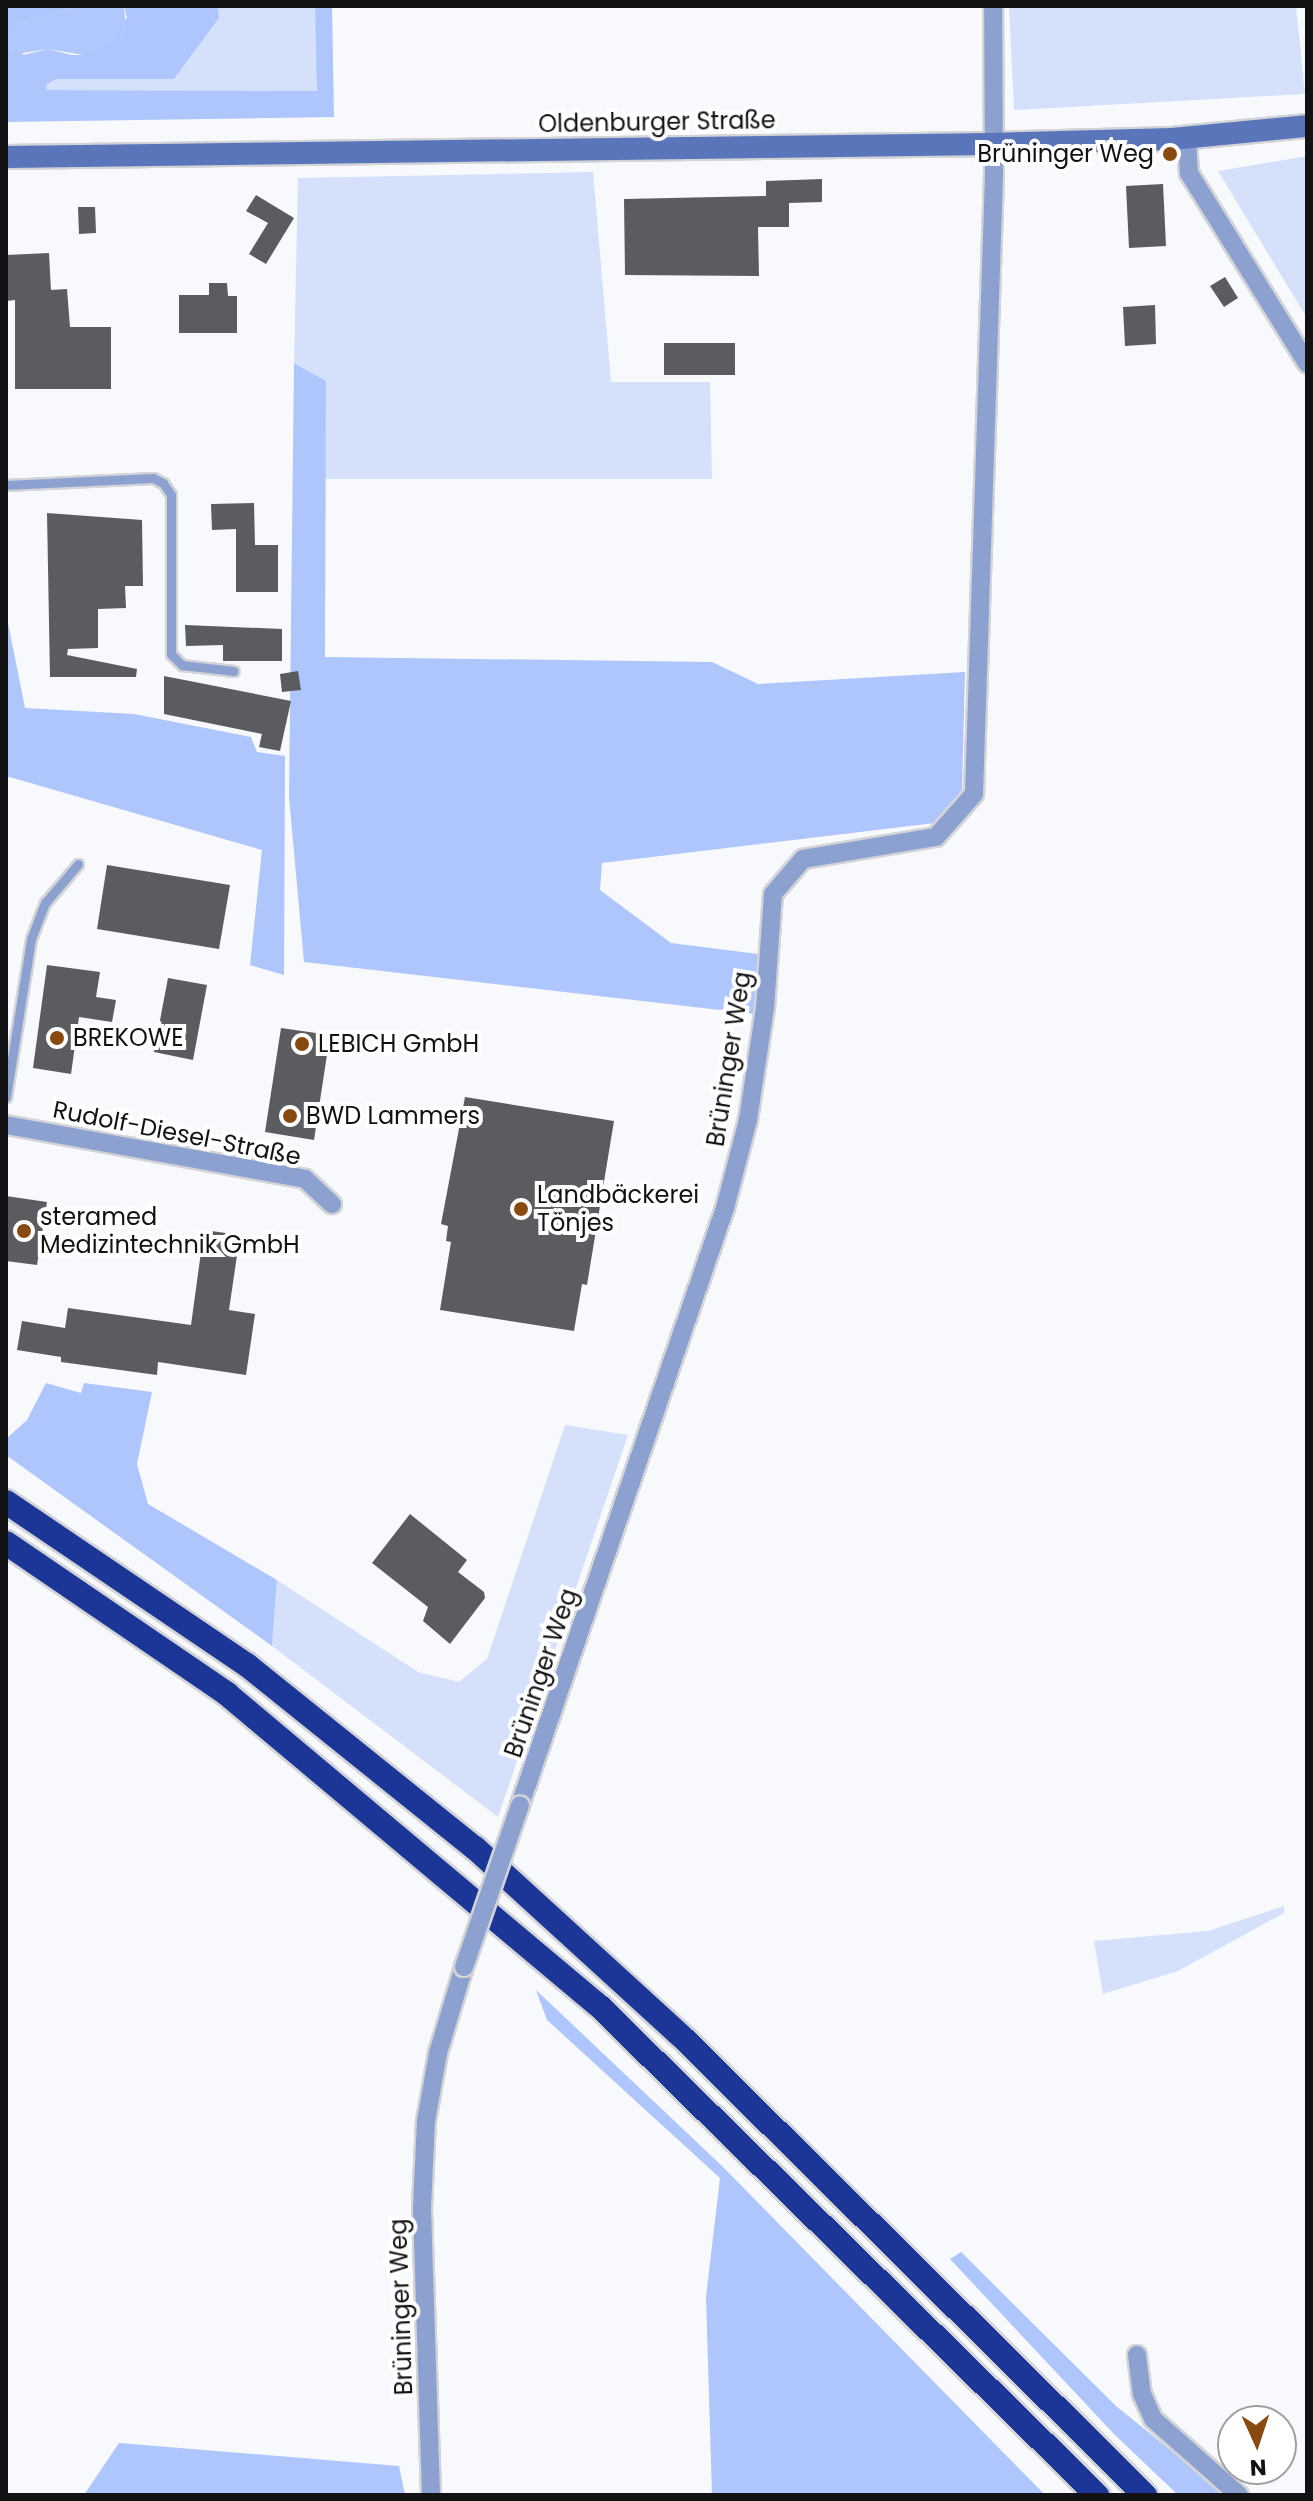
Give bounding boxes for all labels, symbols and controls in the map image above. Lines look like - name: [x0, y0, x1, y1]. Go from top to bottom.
- street label: Oldenburger Straße: [538, 106, 776, 138]
- place label: Brüninger Weg: [977, 140, 1154, 168]
- marker: Brüninger Weg: [1161, 145, 1179, 163]
- street label: Brüninger Weg: [701, 970, 757, 1148]
- place label: BREKOWE: [73, 1024, 184, 1052]
- marker: BREKOWE: [48, 1029, 66, 1047]
- place label: LEBICH GmbH: [318, 1030, 479, 1058]
- marker: LEBICH GmbH: [293, 1035, 311, 1053]
- street label: Rudolf-Diesel-Straße: [51, 1095, 303, 1171]
- place label: BWD Lammers: [306, 1102, 480, 1130]
- marker: BWD Lammers: [281, 1107, 299, 1125]
- place label: Landbäckerei Tönjes: [537, 1181, 699, 1237]
- marker: Landbäckerei Tönjes: [512, 1200, 530, 1218]
- place label: steramed Medizintechnik GmbH: [40, 1203, 300, 1259]
- marker: steramed Medizintechnik GmbH: [15, 1222, 33, 1240]
- street label: Brüninger Weg: [499, 1585, 583, 1761]
- street label: Brüninger Weg: [384, 2218, 418, 2396]
- north arrow: [1217, 2405, 1297, 2485]
- text: N: [1249, 2452, 1267, 2483]

